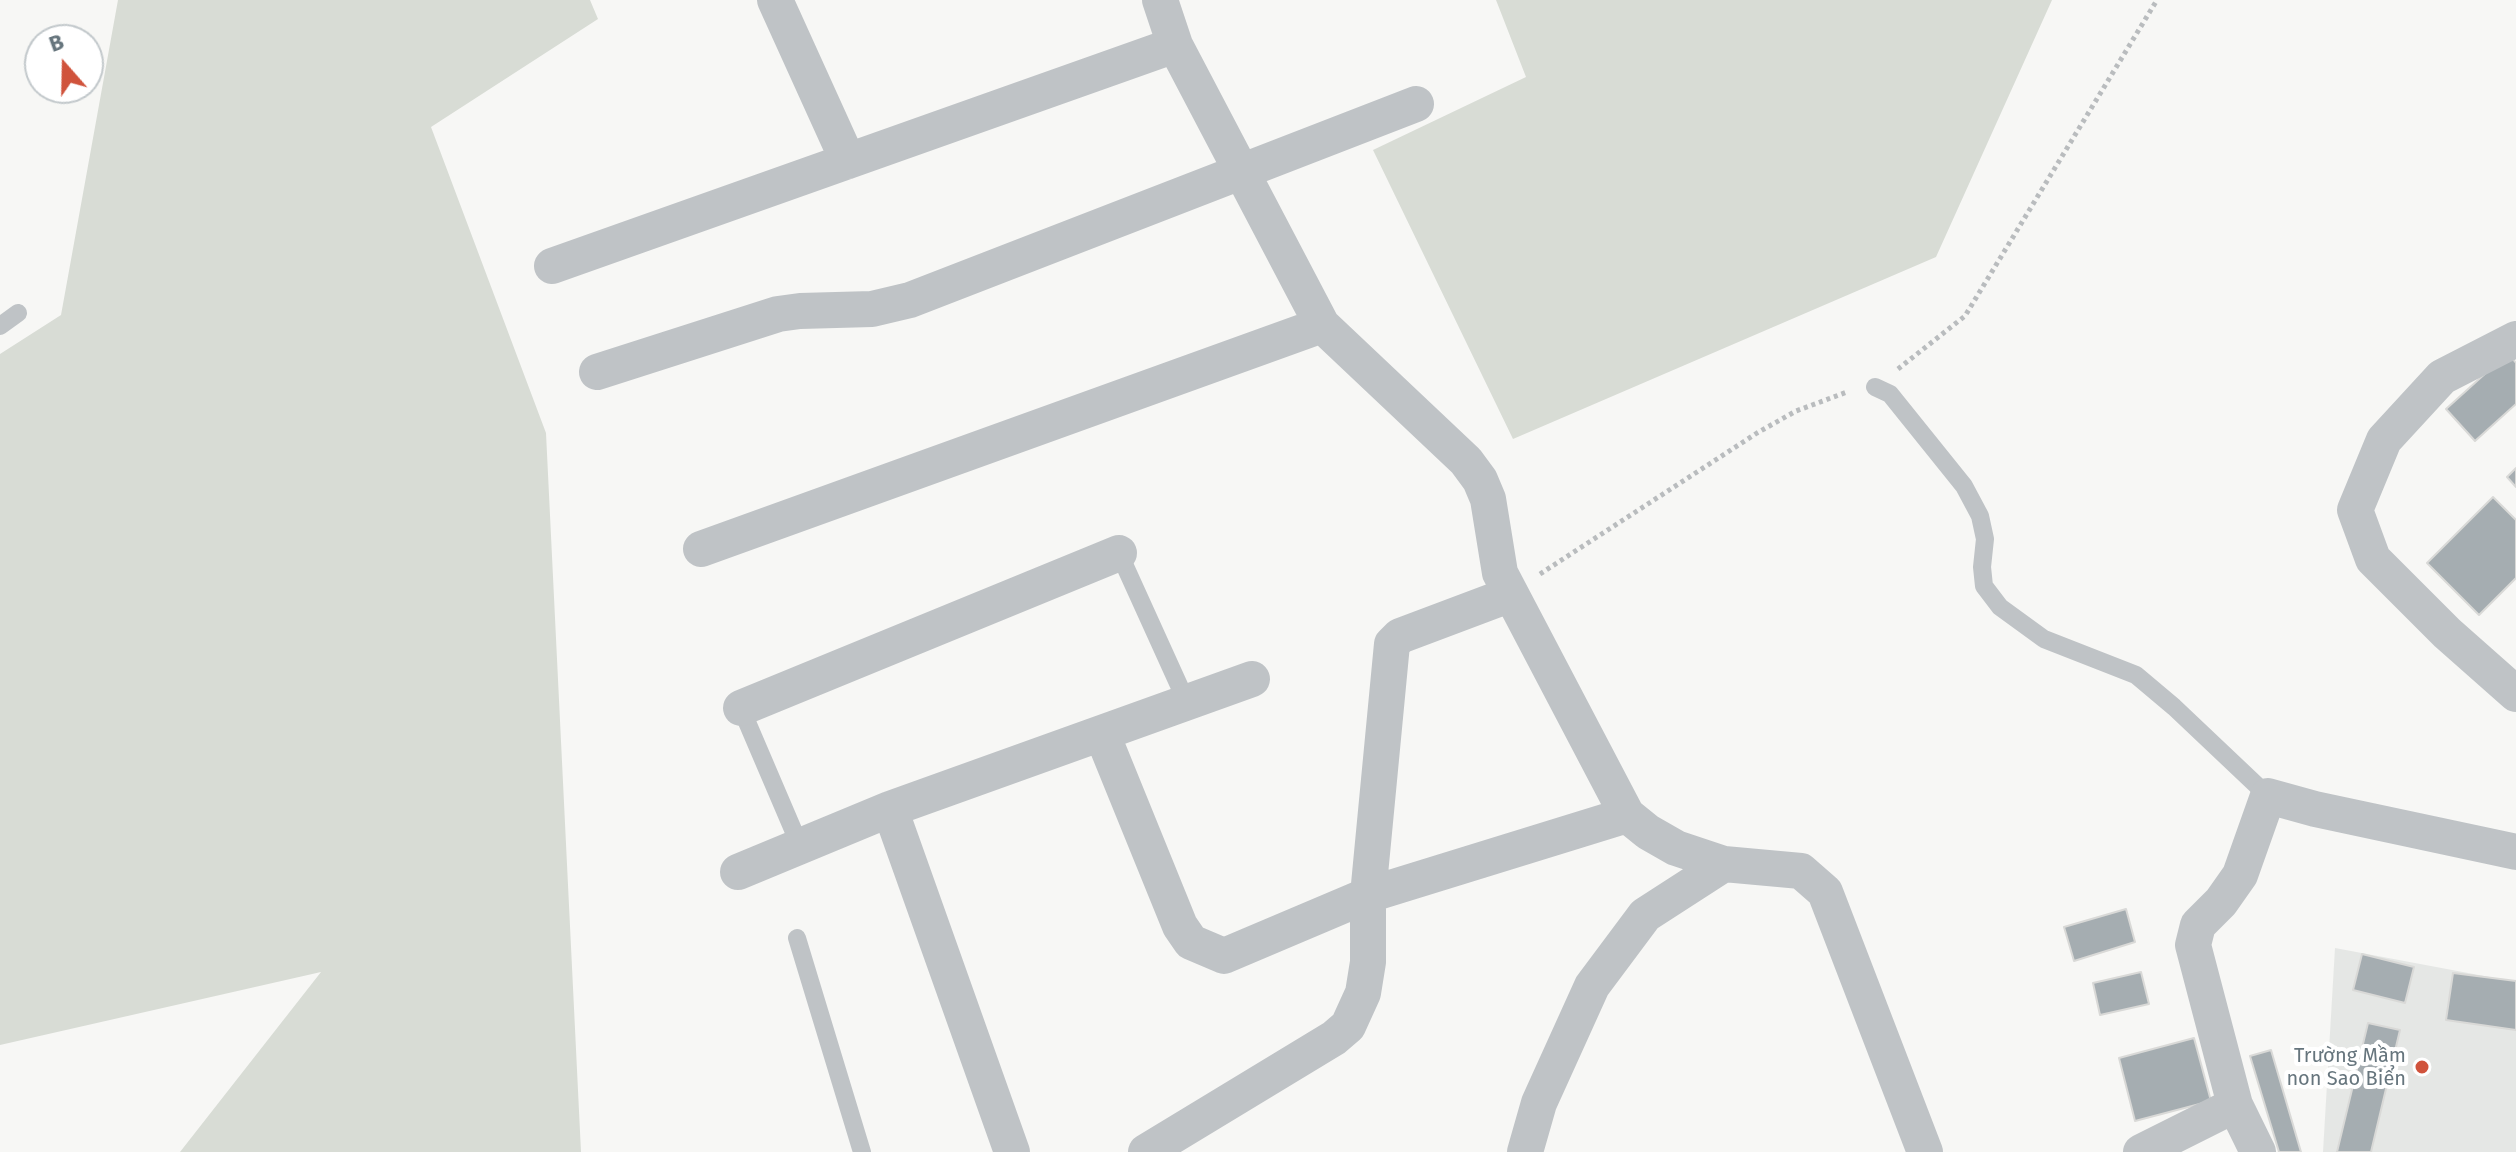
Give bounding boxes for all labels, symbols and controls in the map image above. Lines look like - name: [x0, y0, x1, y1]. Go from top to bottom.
- north arrow: [24, 24, 104, 104]
- text: B: [45, 28, 67, 58]
- place label: Trường Mầm non Sao Biển: [2286, 1044, 2406, 1091]
- marker: Trường Mầm non Sao Biển: [2413, 1058, 2431, 1076]

